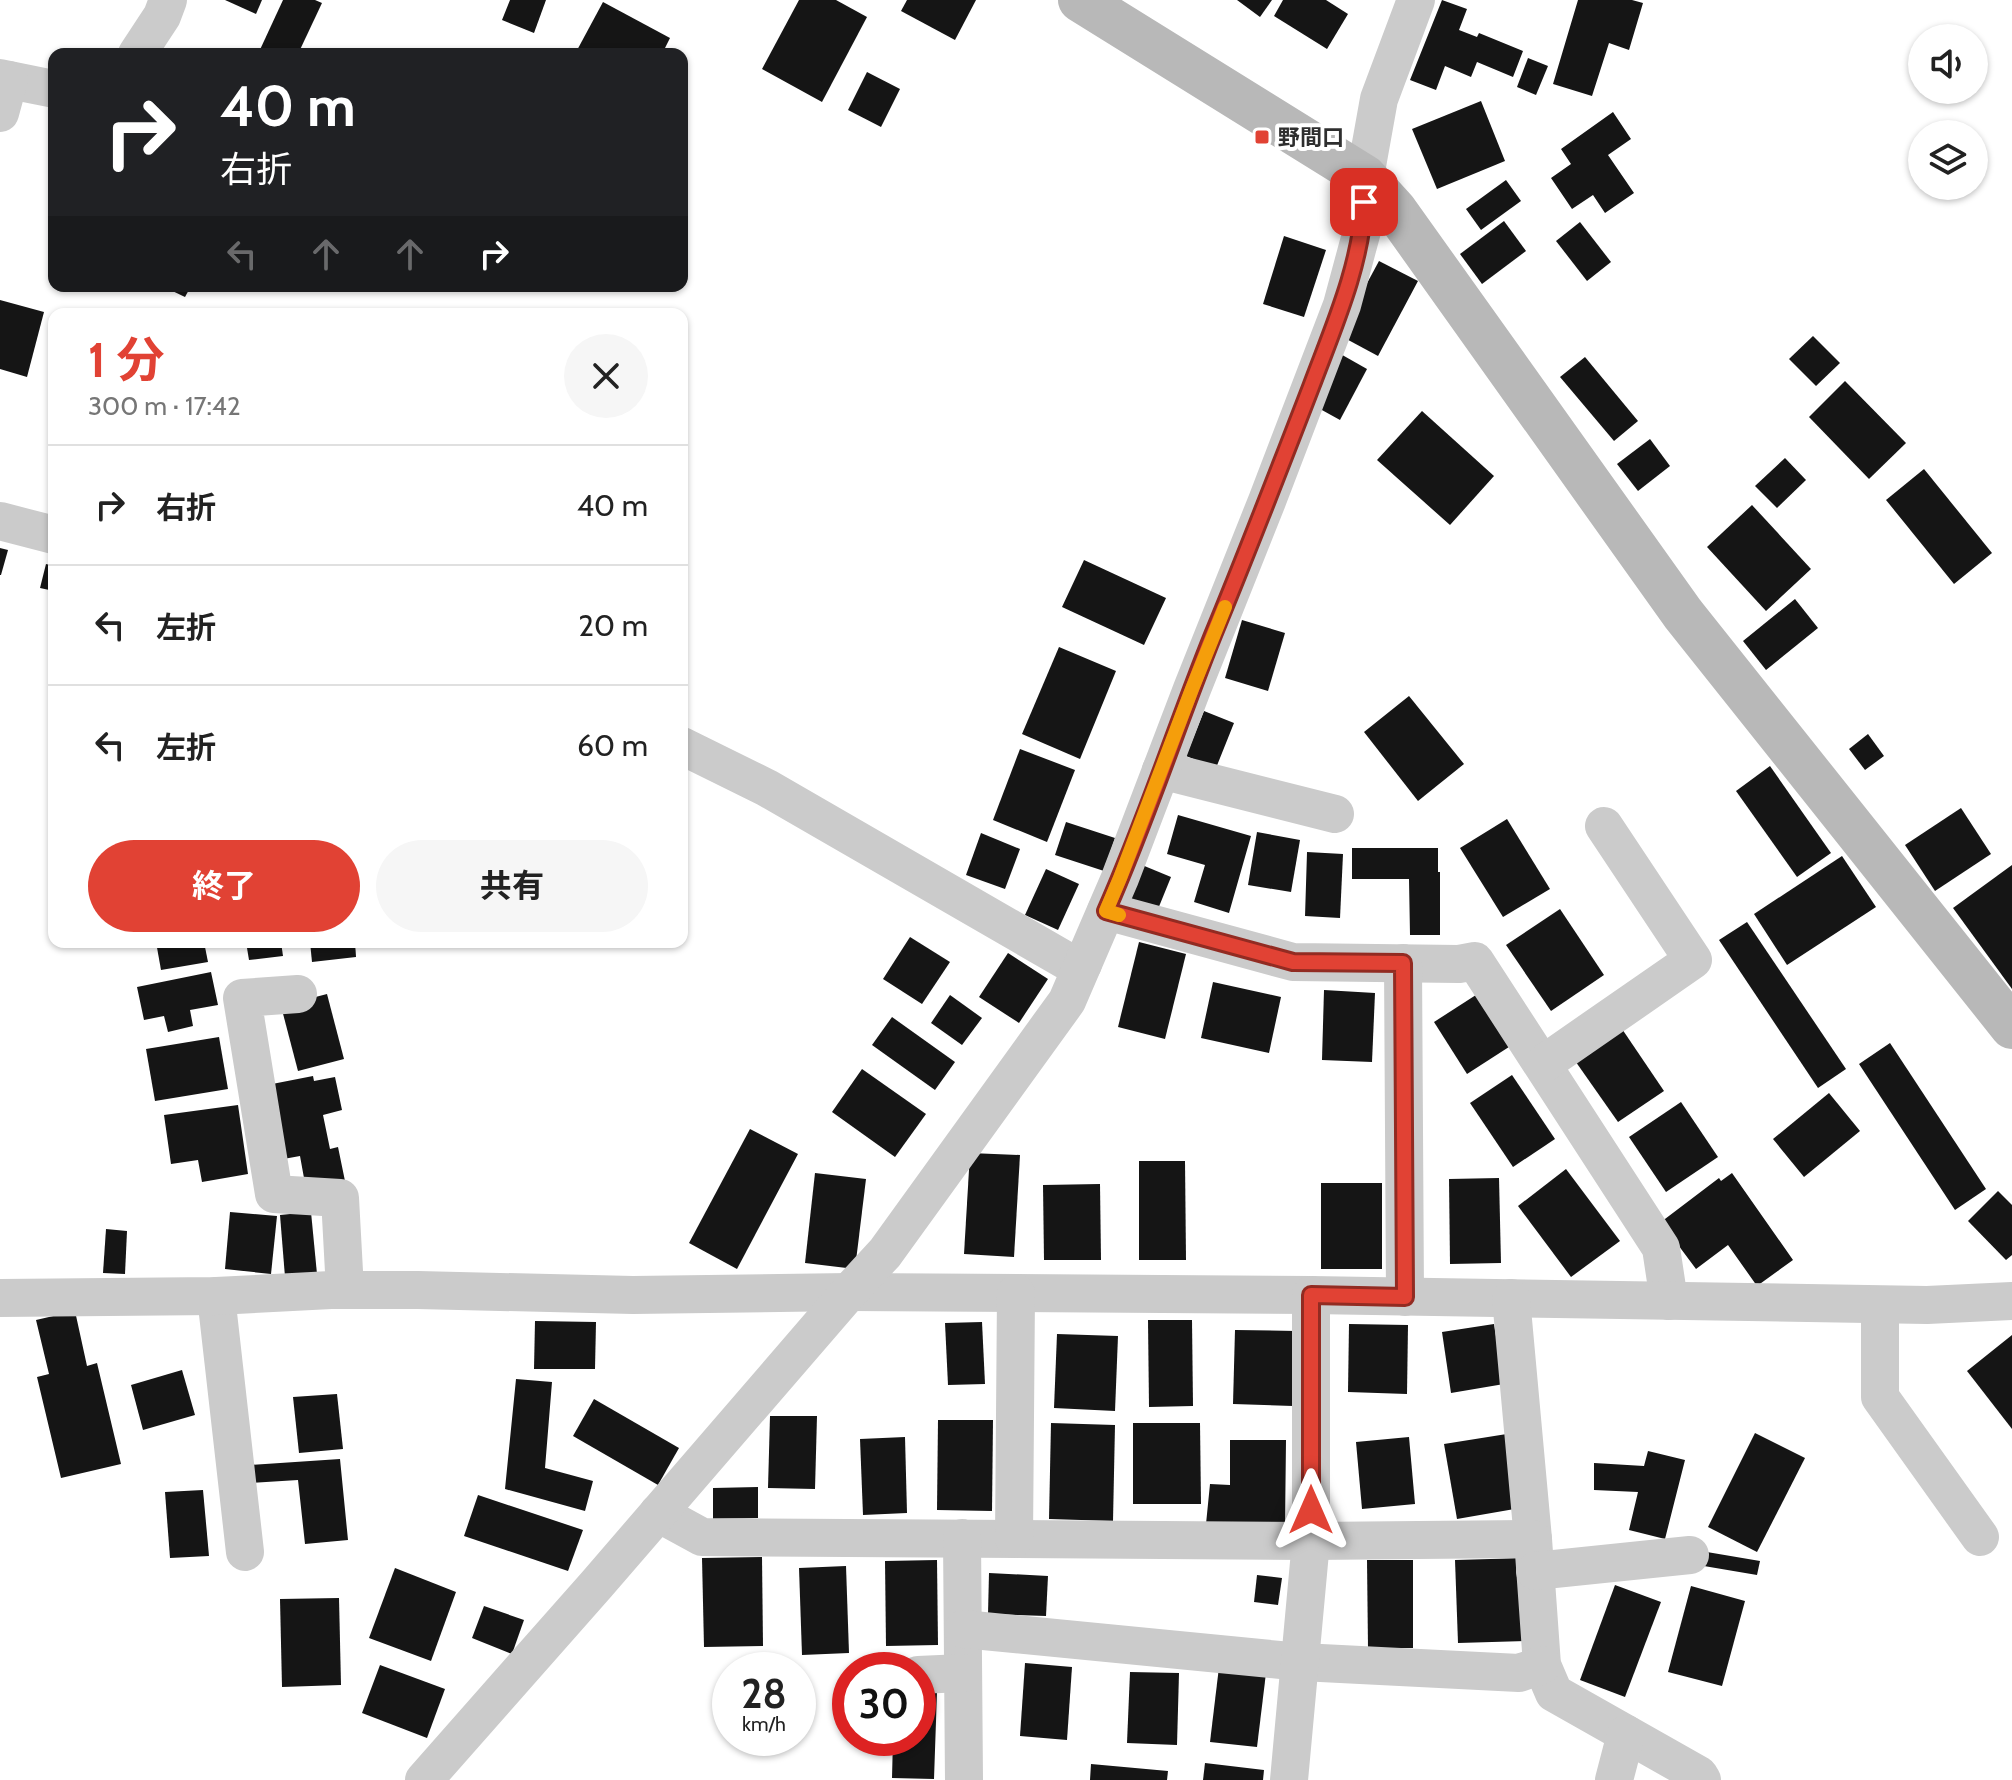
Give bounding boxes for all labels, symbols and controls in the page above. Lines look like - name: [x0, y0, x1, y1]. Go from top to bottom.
- map controls: [1908, 24, 1988, 200]
- button: sound: [1908, 24, 1988, 104]
- text: 40 m: [220, 72, 356, 140]
- icon: right: [88, 80, 192, 184]
- button: layers: [1908, 120, 1988, 200]
- place label: 野間口: [1278, 124, 1344, 151]
- marker: 野間口: [1253, 128, 1271, 146]
- text: 右折: [220, 147, 292, 191]
- pin: [1330, 168, 1398, 236]
- icon: arrive: [1342, 180, 1386, 224]
- icon: left: [220, 232, 264, 276]
- icon: ahead: [304, 232, 348, 276]
- icon: ahead: [388, 232, 432, 276]
- icon: right: [472, 232, 516, 276]
- text: 1 分: [88, 331, 165, 389]
- button: close: [564, 334, 648, 418]
- text: 300 m · 17:42: [88, 390, 241, 422]
- icon: right: [88, 483, 132, 527]
- text: 40 m: [577, 487, 648, 524]
- text: 右折: [156, 489, 216, 526]
- icon: left: [88, 603, 132, 647]
- text: 20 m: [578, 607, 648, 644]
- text: 左折: [156, 609, 216, 646]
- icon: left: [88, 723, 132, 767]
- text: 60 m: [577, 727, 648, 764]
- text: 左折: [156, 729, 216, 766]
- button: 終了: [88, 840, 360, 932]
- button: 共有: [376, 840, 648, 932]
- position arrow: [1269, 1468, 1353, 1552]
- speed limit sign: 30: [832, 1652, 936, 1756]
- text: 28: [741, 1669, 787, 1718]
- text: km/h: [742, 1712, 786, 1736]

